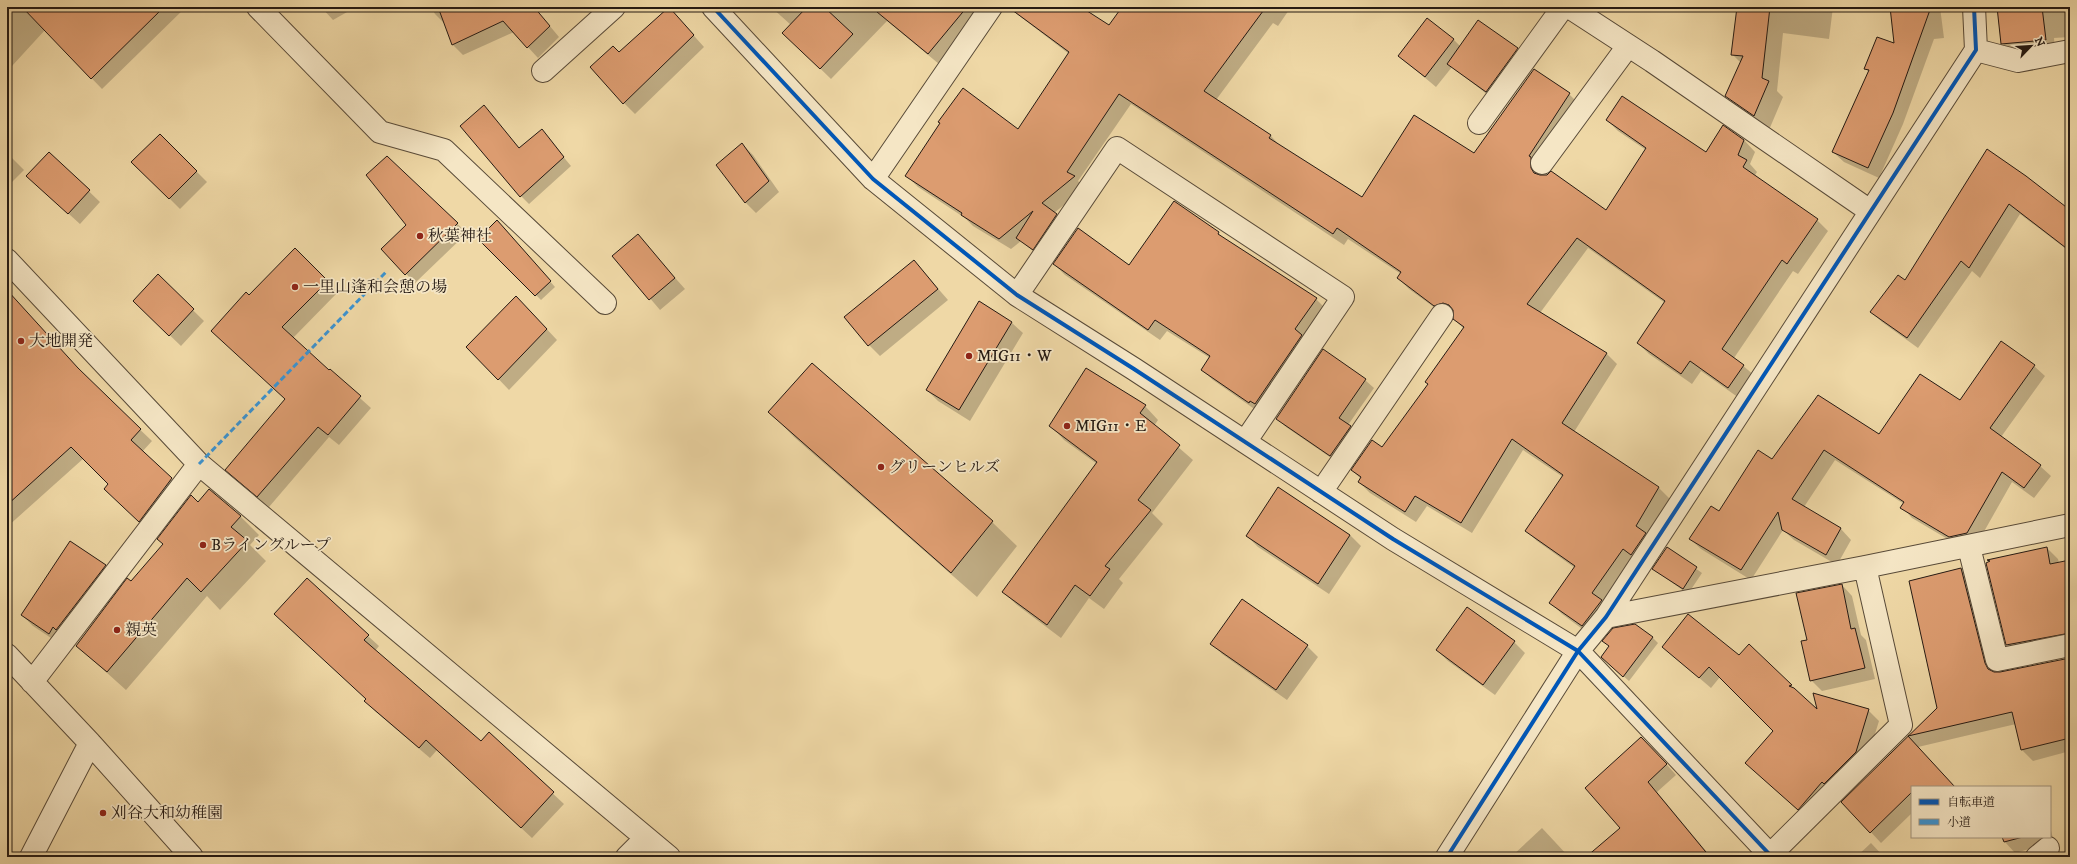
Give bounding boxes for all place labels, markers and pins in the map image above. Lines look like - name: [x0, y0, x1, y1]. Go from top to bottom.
- place label: 秋葉神社: [428, 226, 492, 246]
- marker: 秋葉神社: [415, 231, 425, 241]
- place label: 一里山逢和会憩の場: [303, 277, 447, 297]
- marker: 一里山逢和会憩の場: [290, 282, 300, 292]
- place label: 大地開発: [29, 331, 93, 351]
- marker: 大地開発: [16, 336, 26, 346]
- place label: MIG11・W: [977, 346, 1052, 366]
- marker: MIG11・W: [964, 351, 974, 361]
- place label: MIG11・E: [1075, 416, 1146, 436]
- marker: MIG11・E: [1062, 421, 1072, 431]
- place label: グリーンヒルズ: [889, 457, 1000, 477]
- marker: グリーンヒルズ: [876, 462, 886, 472]
- place label: Bライングループ: [211, 535, 331, 555]
- marker: Bライングループ: [198, 540, 208, 550]
- place label: 親英: [125, 620, 157, 640]
- marker: 親英: [112, 625, 122, 635]
- place label: 刈谷大和幼稚園: [111, 803, 223, 823]
- marker: 刈谷大和幼稚園: [98, 808, 108, 818]

